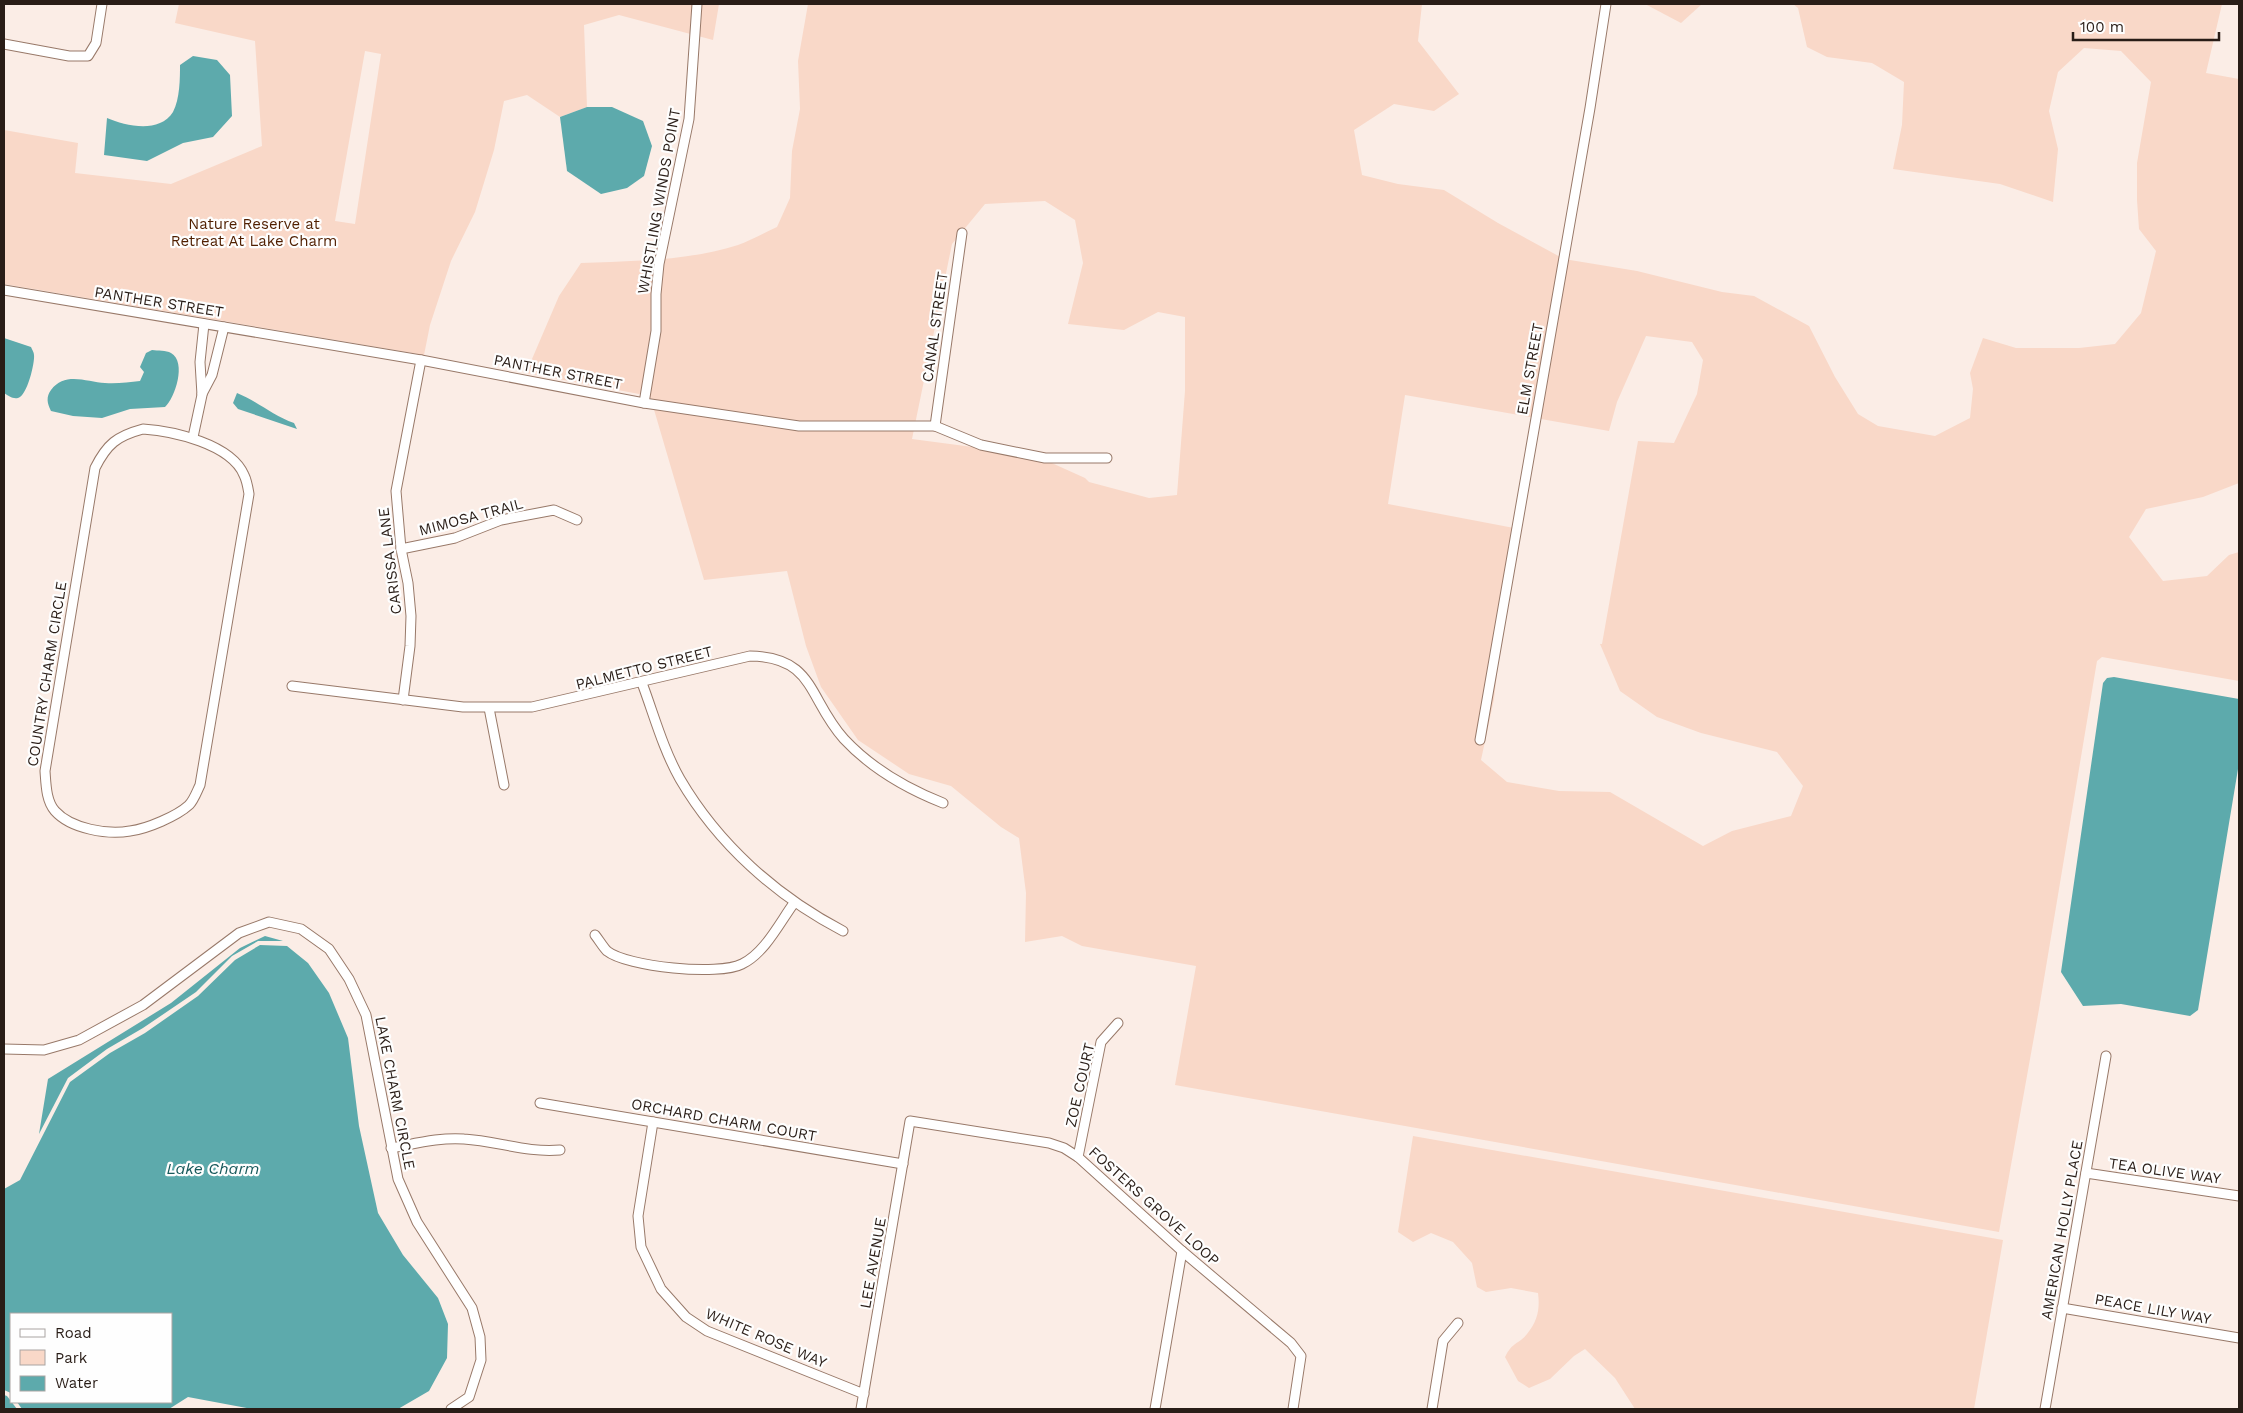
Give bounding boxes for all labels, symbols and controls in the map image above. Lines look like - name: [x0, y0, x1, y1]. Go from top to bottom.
- scale bar: [2073, 10, 2219, 42]
- text: 100 m: [2080, 18, 2124, 36]
- street label: WHISTLING WINDS POINT: [634, 107, 684, 295]
- park label: Nature Reserve at Retreat At Lake Charm: [171, 215, 337, 250]
- street label: CANAL STREET: [918, 271, 952, 383]
- street label: PANTHER STREET: [93, 283, 225, 321]
- street label: ELM STREET: [1513, 322, 1547, 416]
- street label: PANTHER STREET: [492, 351, 624, 393]
- street label: MIMOSA TRAIL: [417, 494, 525, 540]
- street label: CARISSA LANE: [375, 507, 405, 615]
- street label: COUNTRY CHARM CIRCLE: [23, 580, 71, 768]
- street label: PALMETTO STREET: [574, 642, 714, 694]
- street label: LAKE CHARM CIRCLE: [371, 1015, 419, 1171]
- street label: ZOE COURT: [1062, 1041, 1098, 1129]
- street label: ORCHARD CHARM COURT: [630, 1095, 818, 1145]
- street label: AMERICAN HOLLY PLACE: [2037, 1139, 2087, 1321]
- street label: FOSTERS GROVE LOOP: [1085, 1143, 1223, 1269]
- street label: TEA OLIVE WAY: [2108, 1154, 2223, 1188]
- water label: Lake Charm: [166, 1159, 260, 1178]
- street label: LEE AVENUE: [856, 1216, 890, 1310]
- street label: PEACE LILY WAY: [2093, 1290, 2213, 1328]
- street label: WHITE ROSE WAY: [703, 1304, 830, 1372]
- legend: [10, 1313, 172, 1403]
- text: Road: [55, 1324, 92, 1342]
- text: Park: [55, 1349, 88, 1367]
- text: Water: [55, 1374, 98, 1392]

